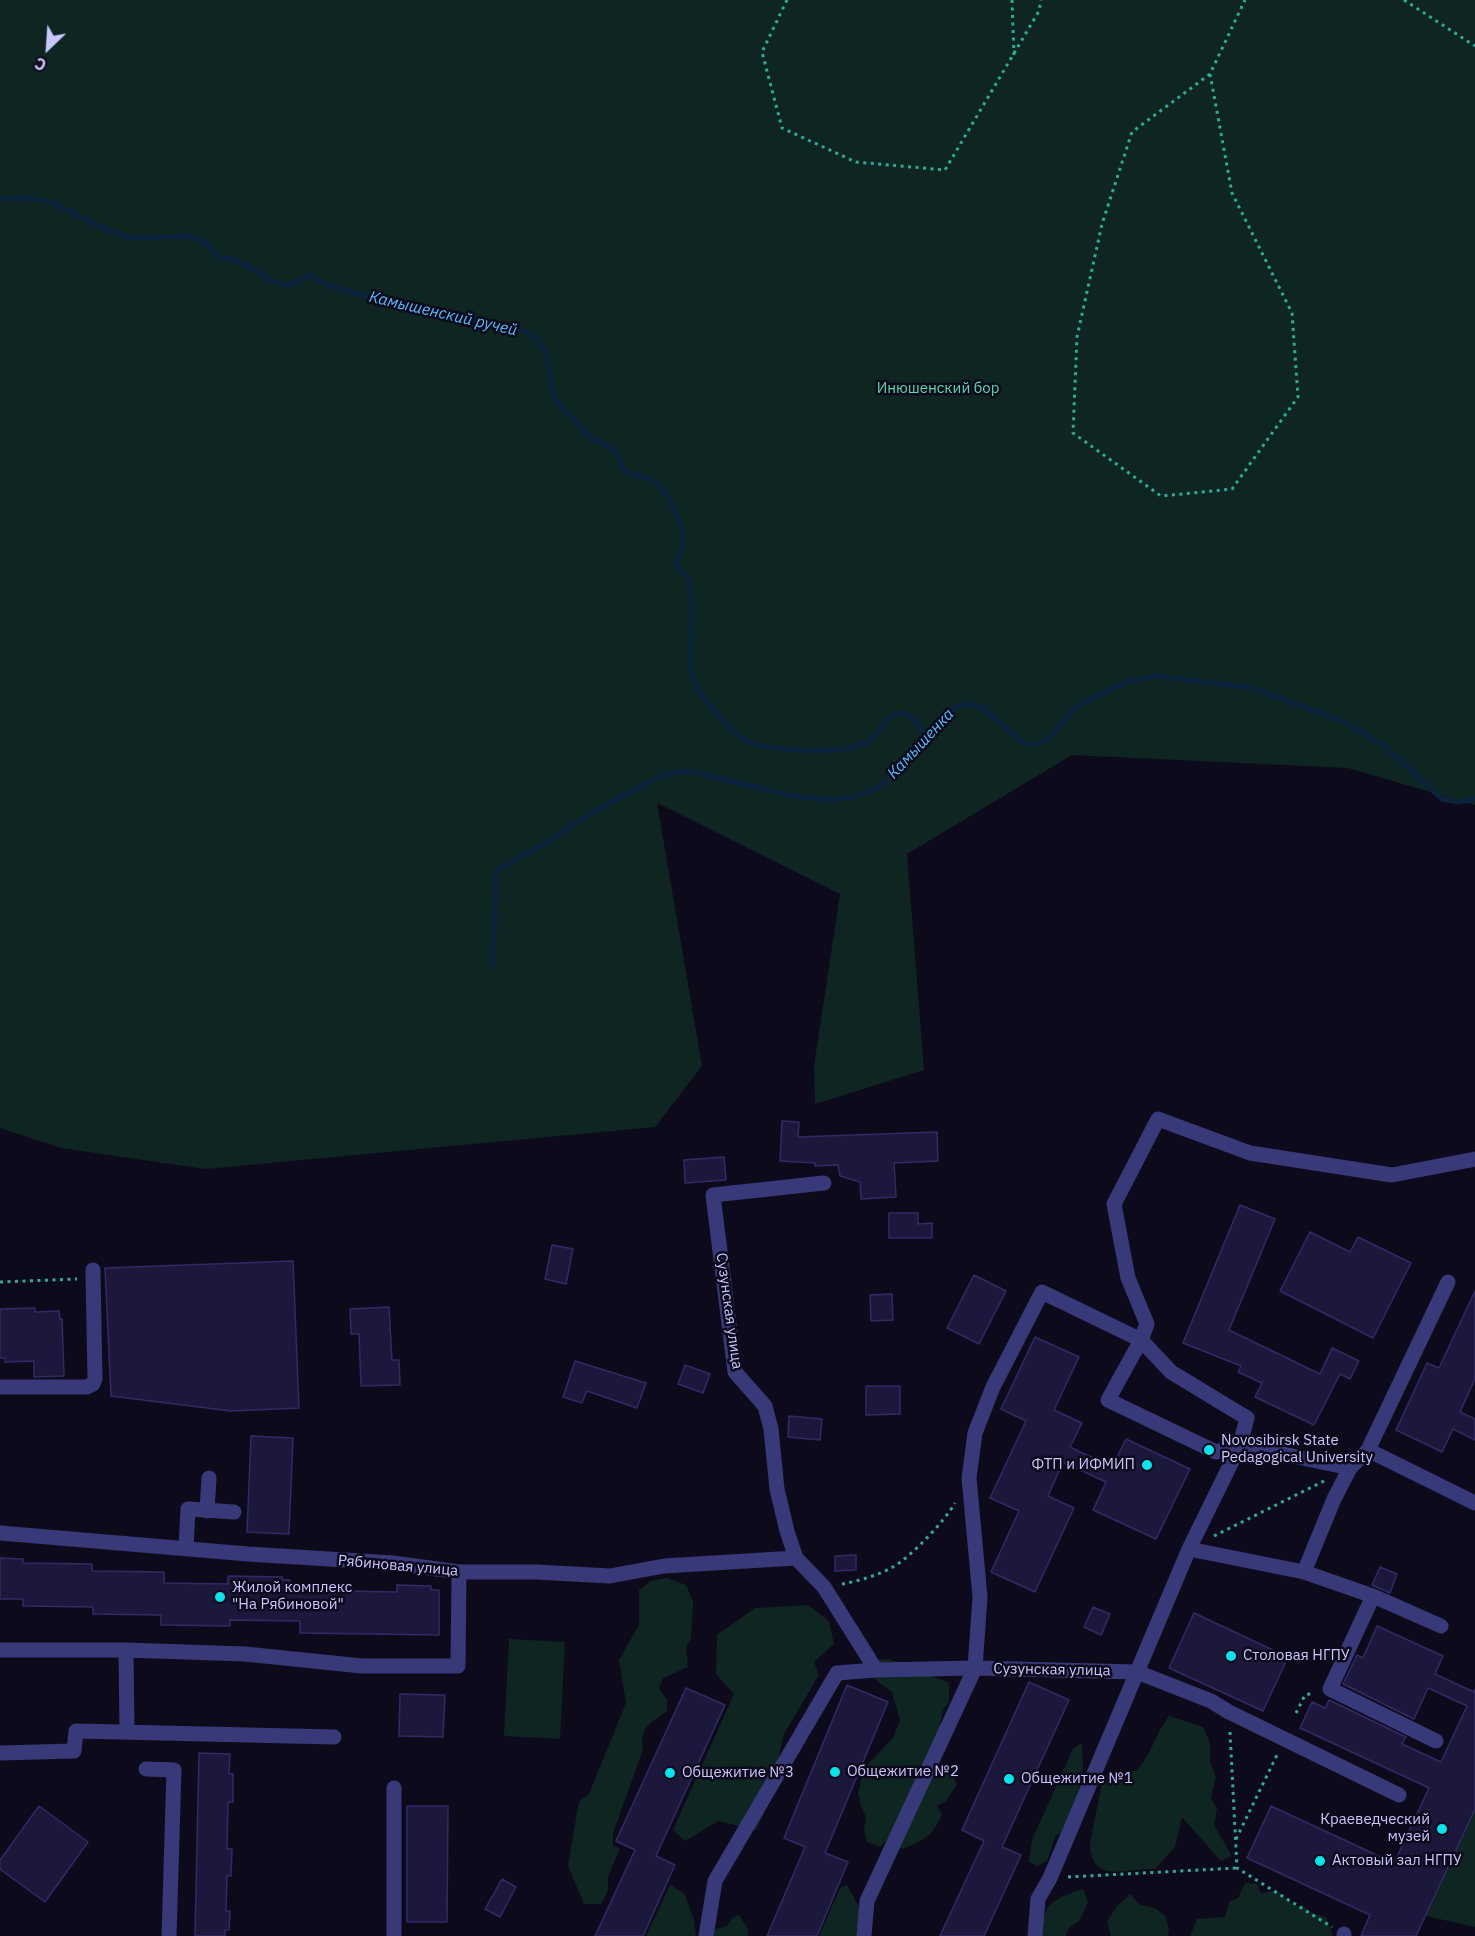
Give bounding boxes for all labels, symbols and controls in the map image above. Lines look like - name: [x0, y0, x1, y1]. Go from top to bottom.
- north arrow: [18, 18, 78, 78]
- text: С: [31, 53, 49, 76]
- water label: Камышенский ручей: [367, 288, 519, 340]
- park label: Инюшенский бор: [877, 380, 999, 398]
- water label: Камышенка: [884, 705, 958, 783]
- street label: Сузунская улица: [712, 1252, 746, 1370]
- place label: Novosibirsk State Pedagogical University: [1221, 1432, 1373, 1467]
- marker: Novosibirsk State Pedagogical University: [1202, 1443, 1216, 1457]
- place label: ФТП и ИФМИП: [1032, 1456, 1135, 1474]
- marker: ФТП и ИФМИП: [1140, 1458, 1154, 1472]
- street label: Рябиновая улица: [337, 1552, 459, 1580]
- place label: Жилой комплекс "На Рябиновой": [232, 1579, 352, 1614]
- marker: Жилой комплекс "На Рябиновой": [213, 1590, 227, 1604]
- place label: Столовая НГПУ: [1243, 1647, 1350, 1665]
- marker: Столовая НГПУ: [1224, 1649, 1238, 1663]
- street label: Сузунская улица: [993, 1660, 1111, 1680]
- place label: Общежитие №2: [847, 1763, 959, 1781]
- place label: Общежитие №3: [682, 1764, 794, 1782]
- marker: Общежитие №2: [828, 1765, 842, 1779]
- marker: Общежитие №3: [663, 1766, 677, 1780]
- place label: Общежитие №1: [1021, 1770, 1133, 1788]
- marker: Общежитие №1: [1002, 1772, 1016, 1786]
- place label: Краеведческий музей: [1320, 1811, 1430, 1846]
- marker: Краеведческий музей: [1435, 1822, 1449, 1836]
- place label: Актовый зал НГПУ: [1332, 1852, 1462, 1870]
- marker: Актовый зал НГПУ: [1313, 1854, 1327, 1868]

